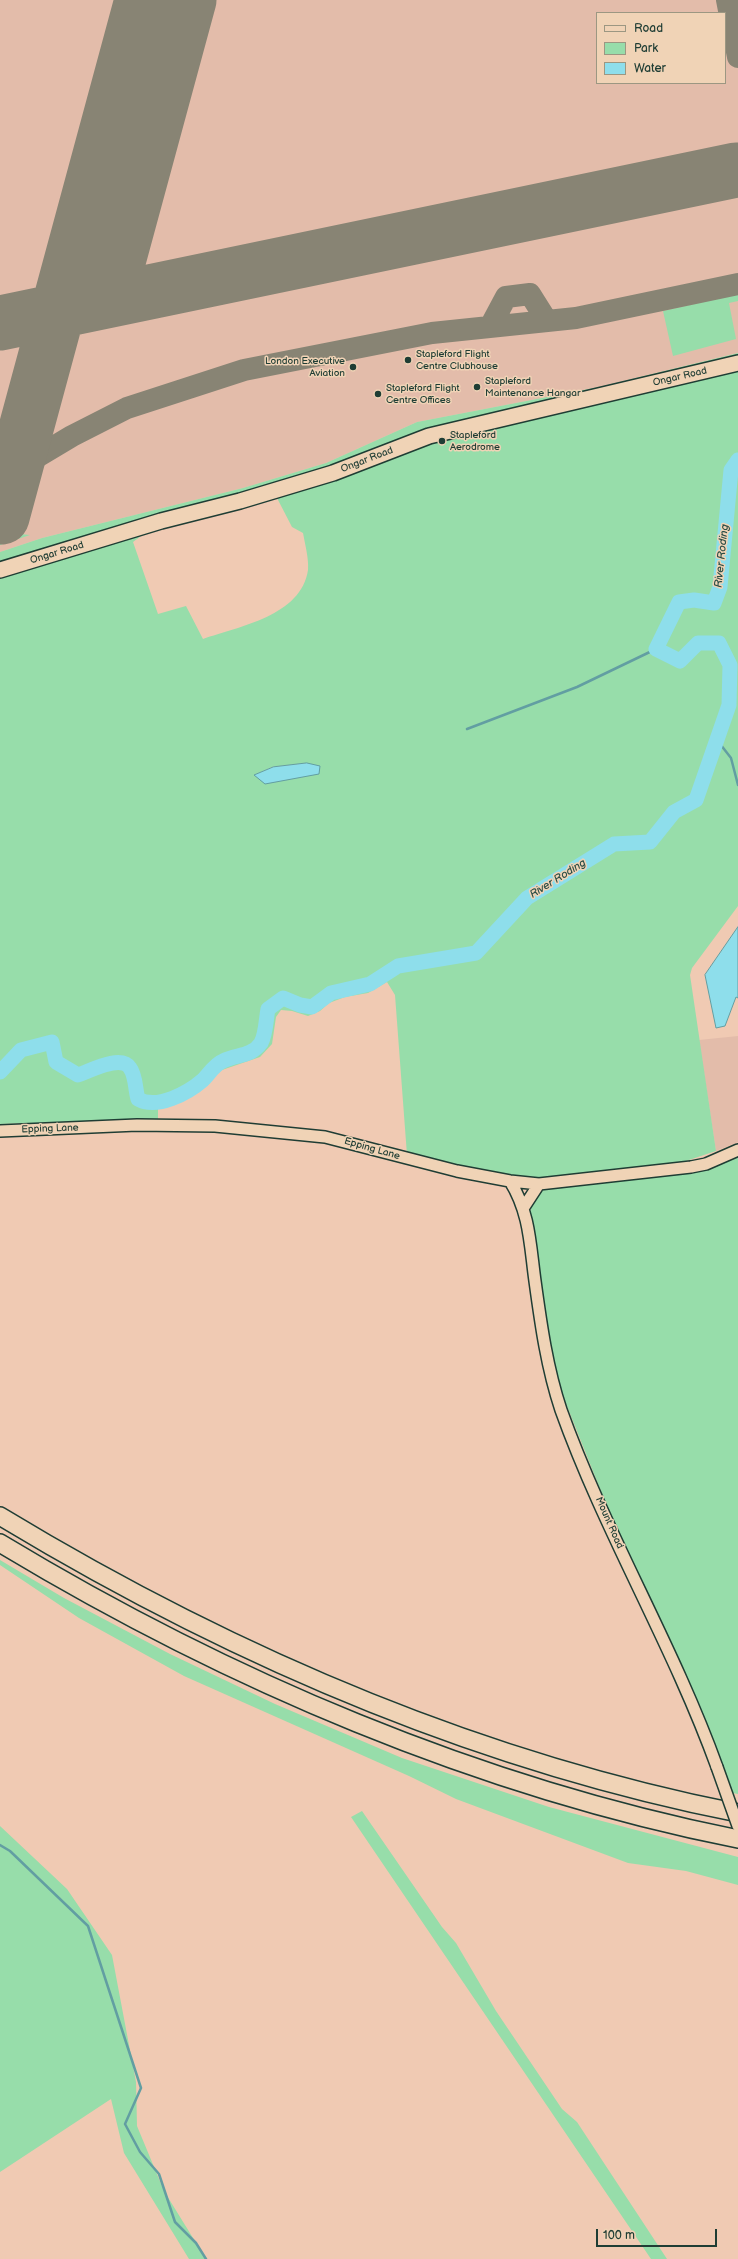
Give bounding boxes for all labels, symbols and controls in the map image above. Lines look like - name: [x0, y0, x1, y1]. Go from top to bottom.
- legend: [596, 12, 726, 84]
- text: Road: [634, 21, 663, 36]
- text: Park: [634, 41, 658, 56]
- text: Water: [634, 61, 666, 76]
- place label: Stapleford Flight Centre Clubhouse: [416, 348, 498, 372]
- place label: London Executive Aviation: [265, 355, 345, 378]
- marker: Stapleford Flight Centre Clubhouse: [403, 355, 413, 365]
- marker: London Executive Aviation: [348, 362, 358, 372]
- street label: Ongar Road: [652, 365, 708, 389]
- place label: Stapleford Maintenance Hangar: [485, 375, 581, 398]
- place label: Stapleford Flight Centre Offices: [386, 382, 459, 406]
- marker: Stapleford Maintenance Hangar: [472, 382, 482, 392]
- marker: Stapleford Flight Centre Offices: [373, 389, 383, 399]
- place label: Stapleford Aerodrome: [450, 429, 500, 452]
- marker: Stapleford Aerodrome: [437, 436, 447, 446]
- street label: Ongar Road: [339, 445, 395, 475]
- water label: River Roding: [712, 524, 732, 588]
- street label: Ongar Road: [29, 539, 85, 567]
- water label: River Roding: [527, 857, 589, 901]
- street label: Epping Lane: [21, 1122, 79, 1136]
- street label: Epping Lane: [343, 1135, 401, 1163]
- street label: Mount Road: [592, 1495, 626, 1551]
- scale bar: [598, 2221, 719, 2247]
- text: 100 m: [603, 2228, 635, 2243]

